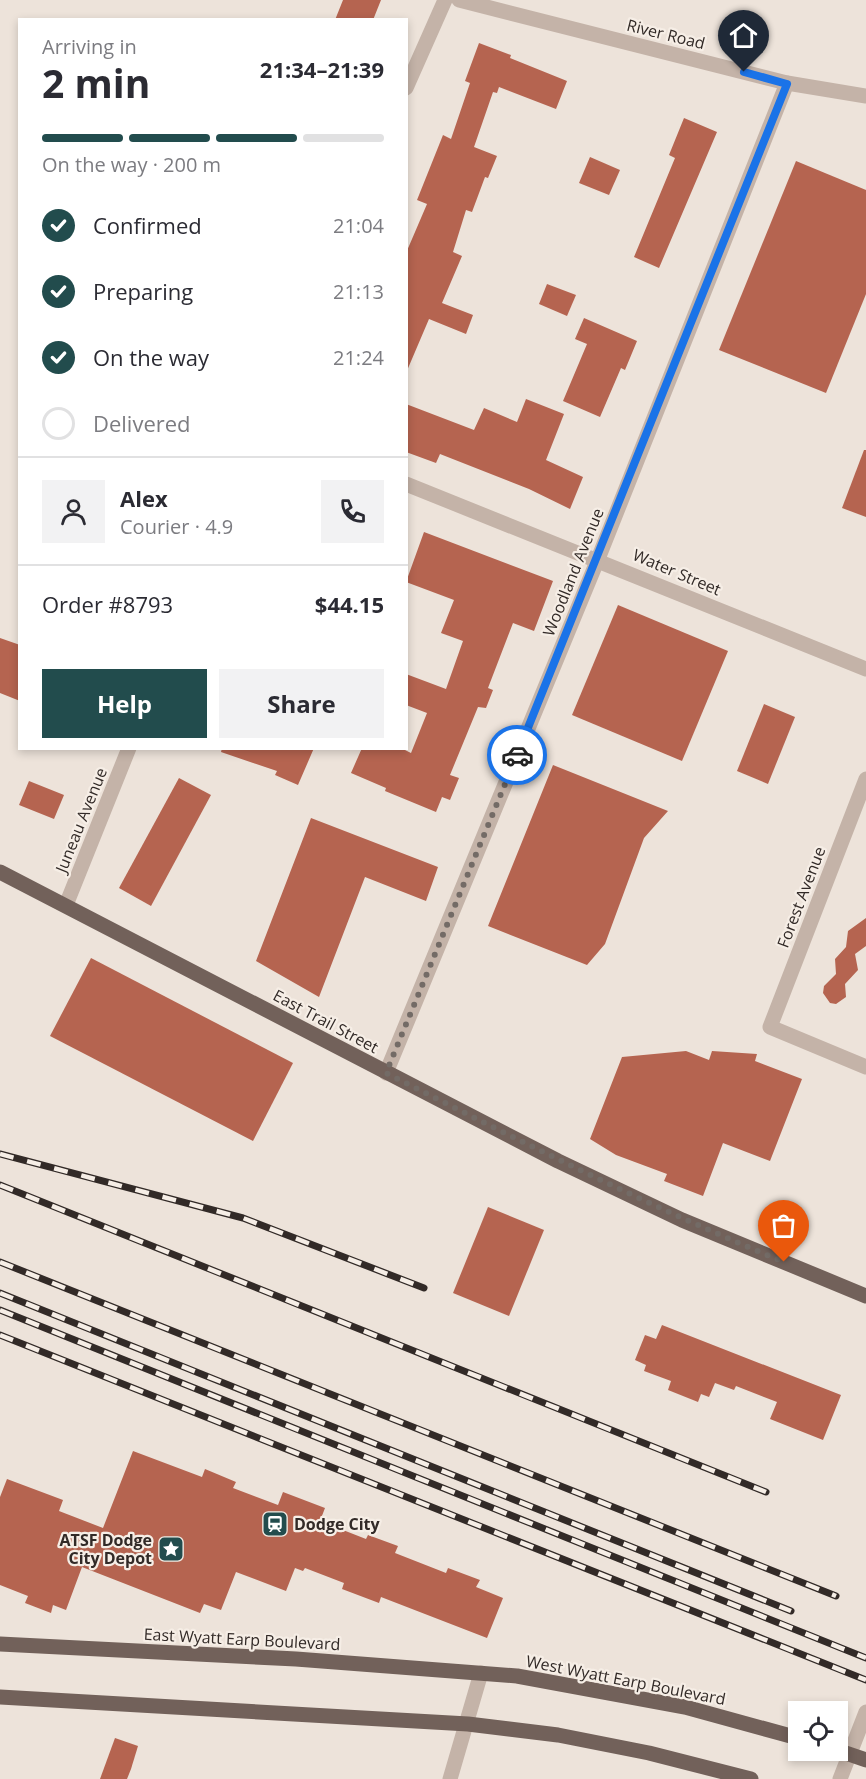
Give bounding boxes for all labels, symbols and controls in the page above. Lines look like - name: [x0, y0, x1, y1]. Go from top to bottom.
- pin: [718, 10, 769, 72]
- street label: River Road: [625, 14, 707, 54]
- icon: home: [727, 19, 760, 52]
- text: Arriving in: [42, 33, 137, 60]
- text: 21:34–21:39: [260, 54, 384, 84]
- text: 2 min: [42, 56, 150, 109]
- text: On the way · 200 m: [42, 151, 221, 178]
- icon: check: [42, 209, 75, 242]
- text: Confirmed: [93, 210, 202, 240]
- text: 21:04: [333, 212, 384, 239]
- icon: check: [42, 275, 75, 308]
- text: Preparing: [93, 276, 193, 306]
- text: 21:13: [333, 278, 384, 305]
- icon: check: [42, 341, 75, 374]
- text: On the way: [93, 342, 209, 372]
- text: 21:24: [333, 344, 384, 371]
- text: Delivered: [93, 408, 191, 438]
- button: person: [42, 480, 105, 543]
- button: phone: [321, 480, 384, 543]
- text: Alex: [120, 483, 168, 513]
- street label: Woodland Avenue: [537, 505, 609, 639]
- text: Courier · 4.9: [120, 513, 233, 540]
- street label: Water Street: [630, 544, 725, 601]
- text: Order #8793: [42, 589, 173, 619]
- text: $44.15: [315, 589, 384, 619]
- button: Help: [42, 669, 207, 738]
- button: Share: [219, 669, 384, 738]
- courier: [487, 725, 547, 785]
- icon: car: [501, 739, 534, 772]
- street label: Juneau Avenue: [49, 764, 112, 878]
- street label: Forest Avenue: [772, 843, 830, 951]
- street label: East Trail Street: [269, 984, 383, 1058]
- pin: [758, 1200, 809, 1262]
- icon: bag: [767, 1209, 800, 1242]
- station icon: Dodge City: [260, 1509, 290, 1539]
- place label: Dodge City: [294, 1513, 381, 1535]
- place label: ATSF Dodge City Depot: [60, 1529, 152, 1569]
- place icon: ATSF Dodge City Depot: [156, 1534, 186, 1564]
- street label: East Wyatt Earp Boulevard: [143, 1623, 341, 1655]
- street label: West Wyatt Earp Boulevard: [524, 1650, 728, 1710]
- map controls: [788, 1701, 848, 1761]
- button: locate: [788, 1701, 848, 1761]

